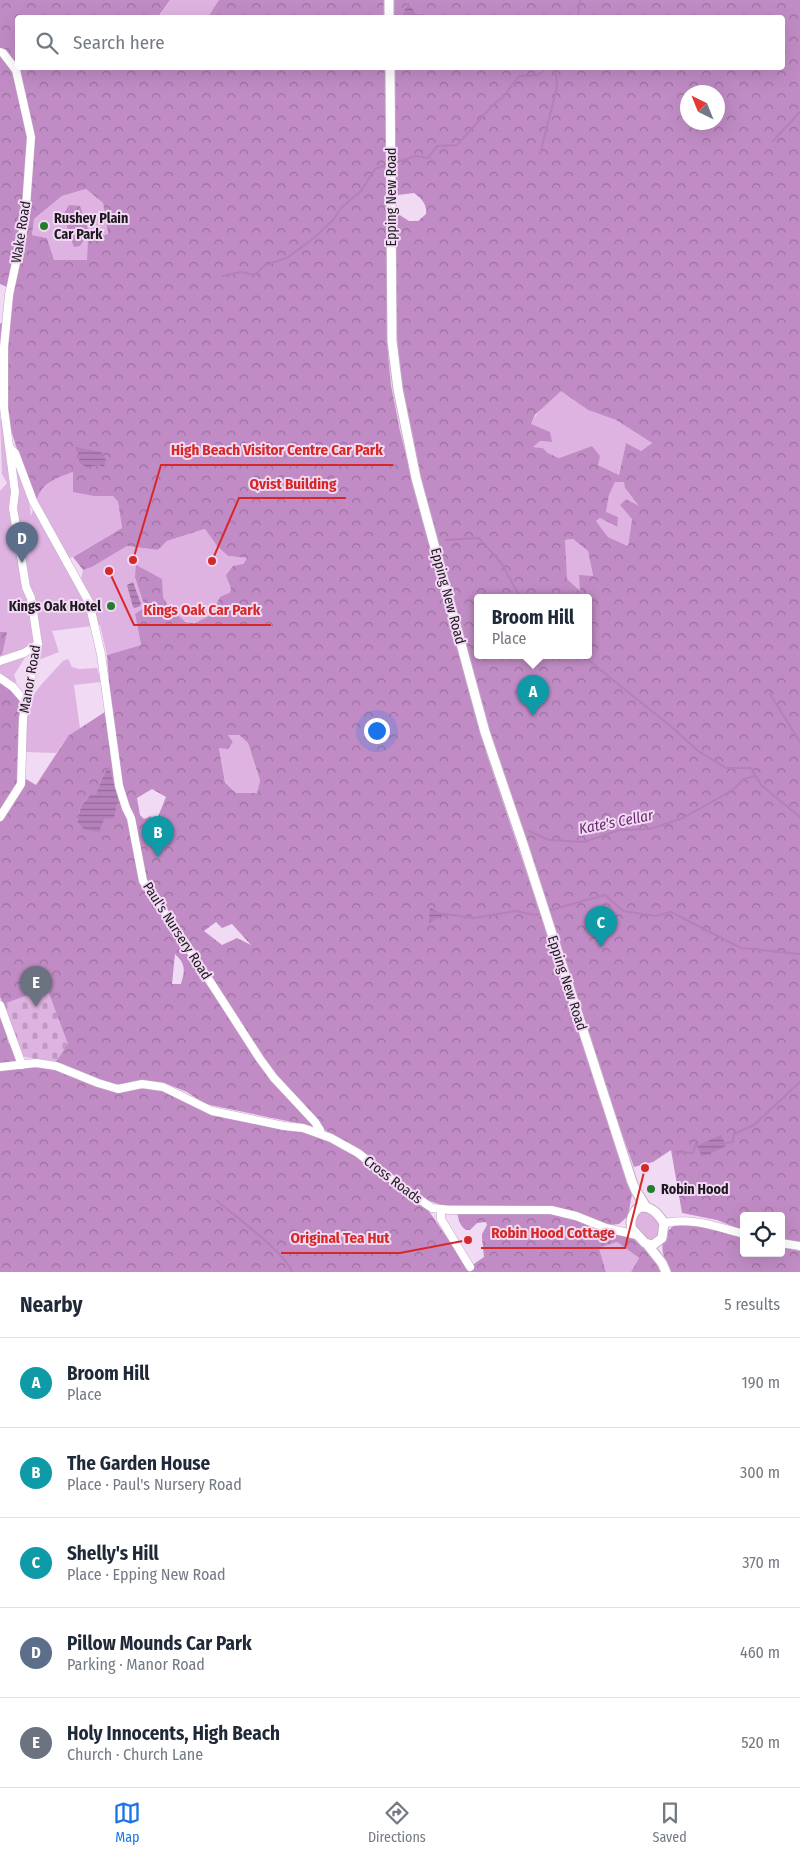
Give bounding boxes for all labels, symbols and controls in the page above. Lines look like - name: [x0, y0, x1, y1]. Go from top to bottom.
- search box: [15, 15, 785, 70]
- icon: search: [33, 29, 61, 57]
- text: Search here: [73, 31, 165, 54]
- north arrow: [680, 85, 725, 130]
- street label: Epping New Road: [383, 148, 400, 247]
- street label: Wake Road: [8, 200, 34, 264]
- place label: Rushey Plain Car Park: [54, 210, 128, 243]
- marker: Rushey Plain Car Park: [38, 220, 50, 232]
- callout: High Beach Visitor Centre Car Park: [161, 435, 393, 465]
- text: High Beach Visitor Centre Car Park: [171, 441, 383, 459]
- callout: Qvist Building: [239, 468, 346, 498]
- text: Qvist Building: [250, 475, 337, 493]
- pin: D: [6, 522, 38, 563]
- street label: Epping New Road: [427, 546, 469, 646]
- popup: [474, 594, 592, 659]
- callout: Kings Oak Car Park: [134, 595, 271, 625]
- place label: Kings Oak Hotel: [9, 598, 101, 615]
- marker: Kings Oak Hotel: [105, 600, 117, 612]
- text: Kings Oak Car Park: [144, 601, 261, 619]
- text: Broom Hill: [492, 606, 574, 629]
- text: Place: [492, 629, 526, 648]
- street label: Manor Road: [16, 644, 44, 714]
- pin: A: [517, 675, 549, 716]
- your location: [364, 718, 390, 744]
- water label: Kate's Cellar: [577, 806, 655, 838]
- pin: B: [142, 816, 174, 857]
- street label: Paul's Nursery Road: [139, 879, 215, 983]
- pin: C: [585, 906, 617, 947]
- street label: Epping New Road: [544, 933, 590, 1033]
- pin: E: [20, 966, 52, 1007]
- street label: Cross Roads: [360, 1152, 426, 1208]
- place label: Robin Hood: [661, 1181, 729, 1198]
- marker: Robin Hood: [645, 1183, 657, 1195]
- map controls: [740, 1212, 785, 1257]
- button: locate: [740, 1212, 785, 1257]
- callout: Robin Hood Cottage: [481, 1218, 625, 1248]
- callout: Original Tea Hut: [281, 1223, 400, 1253]
- text: Robin Hood Cottage: [491, 1224, 615, 1242]
- text: Original Tea Hut: [290, 1229, 390, 1247]
- text: Nearby: [20, 1292, 82, 1318]
- text: 5 results: [724, 1295, 780, 1314]
- text: Broom Hill: [67, 1362, 150, 1385]
- text: A: [32, 1373, 40, 1392]
- text: 190 m: [742, 1373, 780, 1392]
- text: Place: [67, 1385, 102, 1404]
- text: The Garden House: [67, 1452, 210, 1475]
- text: B: [32, 1463, 40, 1482]
- text: 300 m: [740, 1463, 780, 1482]
- text: Place · Paul's Nursery Road: [67, 1475, 242, 1494]
- text: Shelly's Hill: [67, 1542, 159, 1565]
- text: C: [32, 1553, 40, 1572]
- text: 370 m: [742, 1553, 780, 1572]
- text: Place · Epping New Road: [67, 1565, 226, 1584]
- text: Pillow Mounds Car Park: [67, 1632, 252, 1655]
- text: D: [31, 1643, 41, 1662]
- text: 460 m: [740, 1643, 780, 1662]
- text: Parking · Manor Road: [67, 1655, 205, 1674]
- text: Holy Innocents, High Beach: [67, 1722, 280, 1745]
- text: E: [32, 1733, 40, 1752]
- text: 520 m: [741, 1733, 780, 1752]
- text: Church · Church Lane: [67, 1745, 203, 1764]
- tab: Map: [113, 1799, 141, 1846]
- tab: Directions: [368, 1799, 426, 1846]
- tab: Saved: [652, 1799, 687, 1846]

